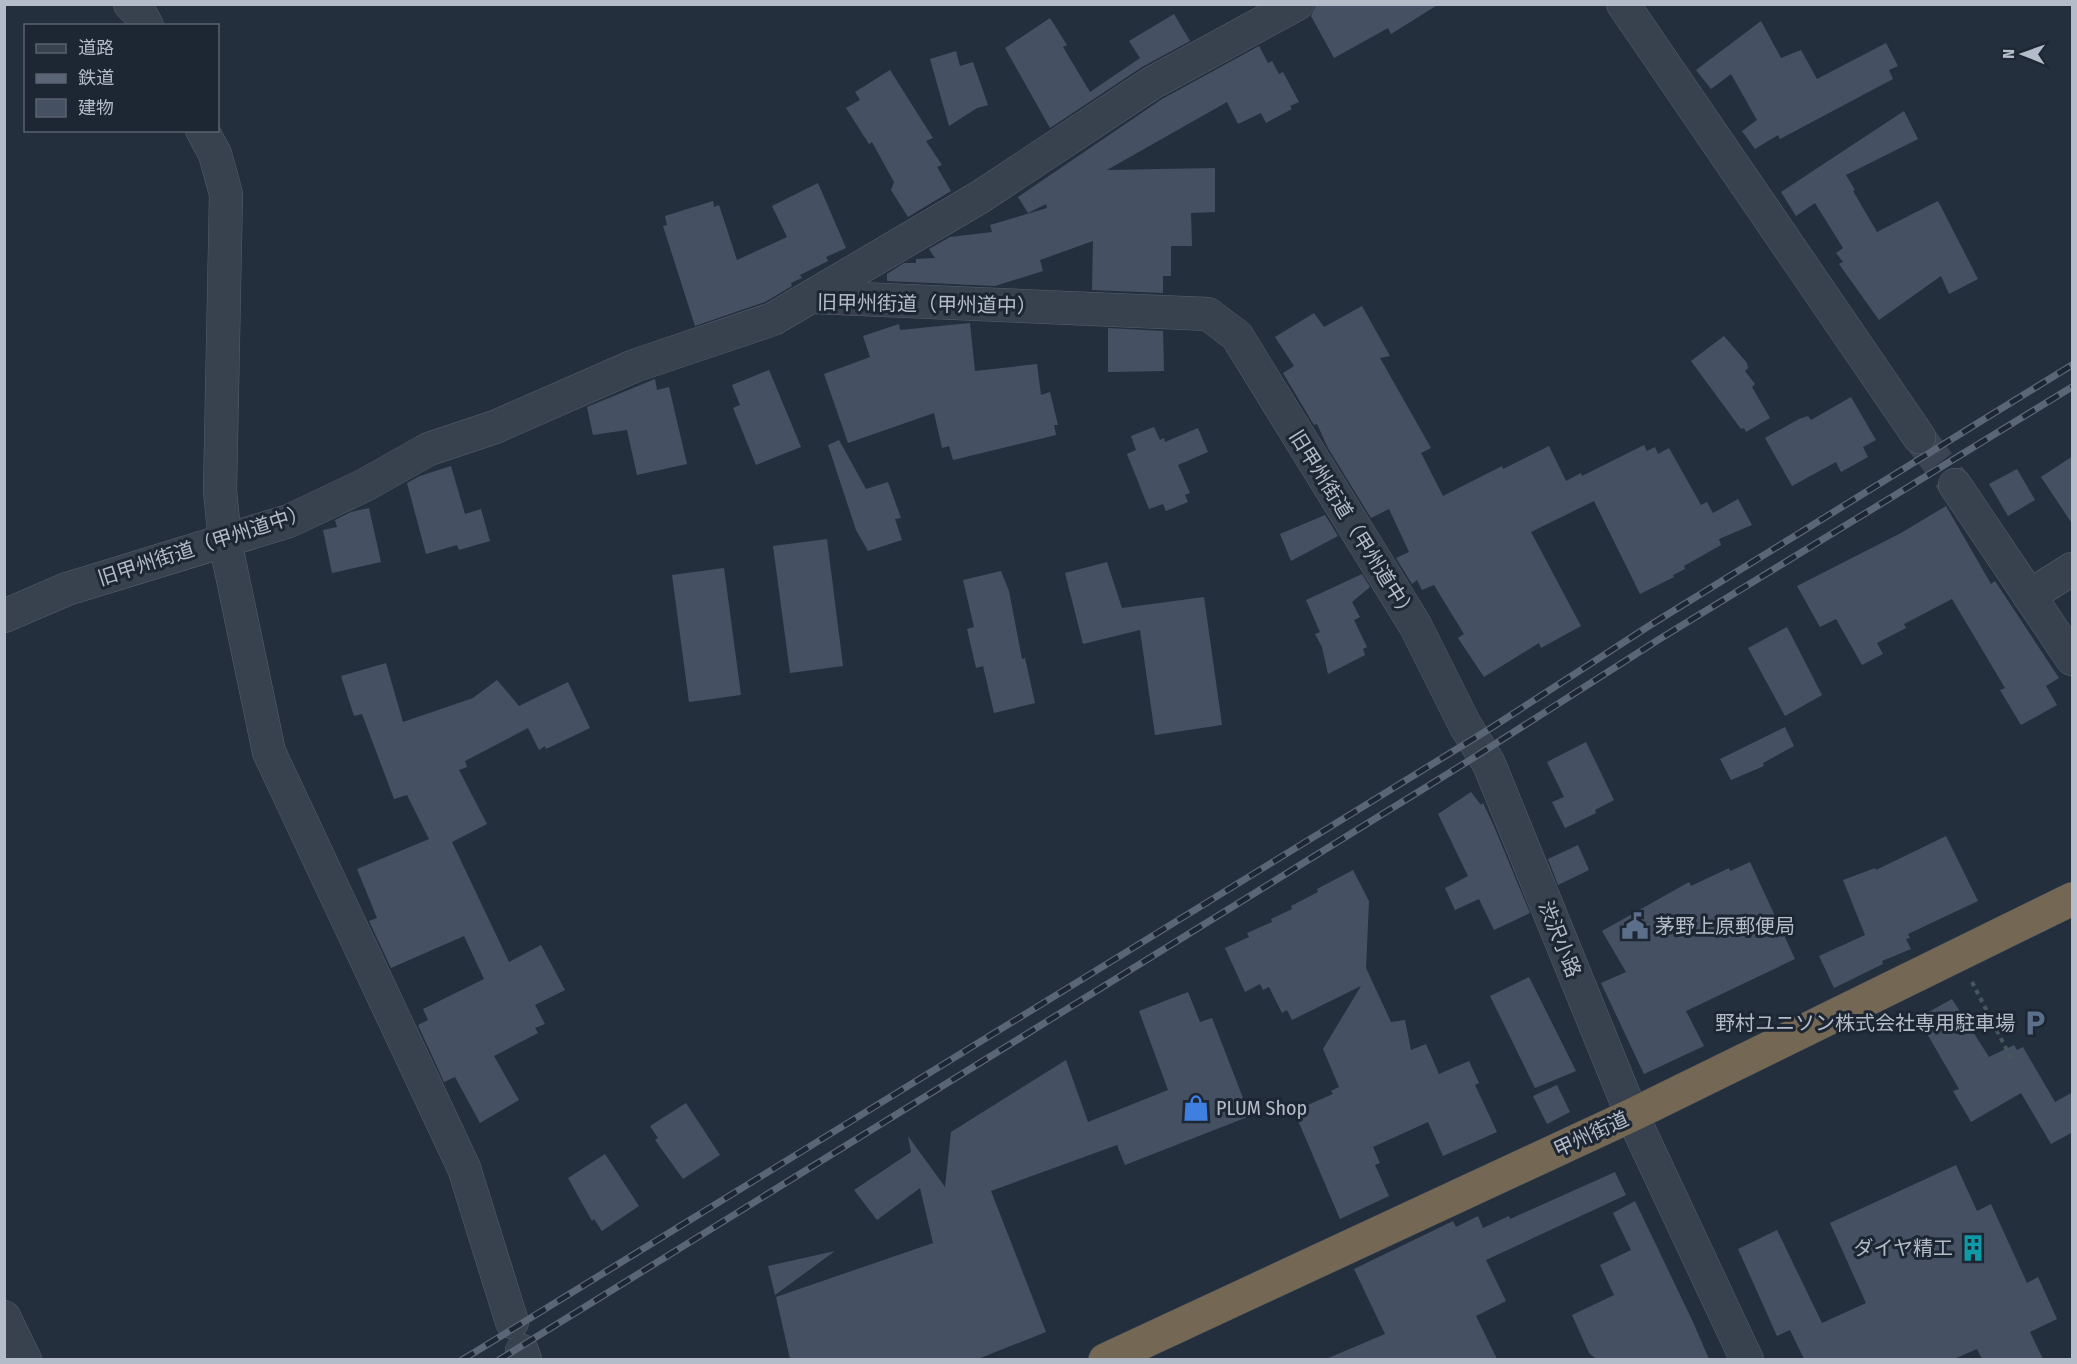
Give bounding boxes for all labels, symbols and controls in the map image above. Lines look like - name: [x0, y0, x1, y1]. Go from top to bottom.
- legend: [24, 24, 219, 132]
- north arrow: [1993, 24, 2053, 84]
- text: 道路: [78, 37, 114, 59]
- text: N: [1999, 49, 2018, 59]
- text: 鉄道: [78, 67, 114, 89]
- text: 建物: [78, 97, 114, 119]
- street label: 旧甲州街道（甲州道中）: [817, 290, 1037, 318]
- street label: 旧甲州街道（甲州道中）: [1285, 425, 1421, 625]
- street label: 旧甲州街道（甲州道中）: [95, 500, 311, 590]
- street label: 渋沢小路: [1534, 897, 1586, 981]
- public building icon: 茅野上原郵便局: [1620, 911, 1650, 941]
- place label: 茅野上原郵便局: [1655, 914, 1795, 938]
- parking icon: 野村ユニソン株式会社専用駐車場: [2020, 1008, 2050, 1038]
- place label: 野村ユニソン株式会社専用駐車場: [1715, 1011, 2015, 1035]
- shop icon: PLUM Shop: [1181, 1093, 1211, 1123]
- place label: PLUM Shop: [1216, 1096, 1307, 1120]
- street label: 甲州街道: [1550, 1106, 1632, 1162]
- building icon: ダイヤ精工: [1958, 1233, 1988, 1263]
- place label: ダイヤ精工: [1854, 1236, 1953, 1260]

